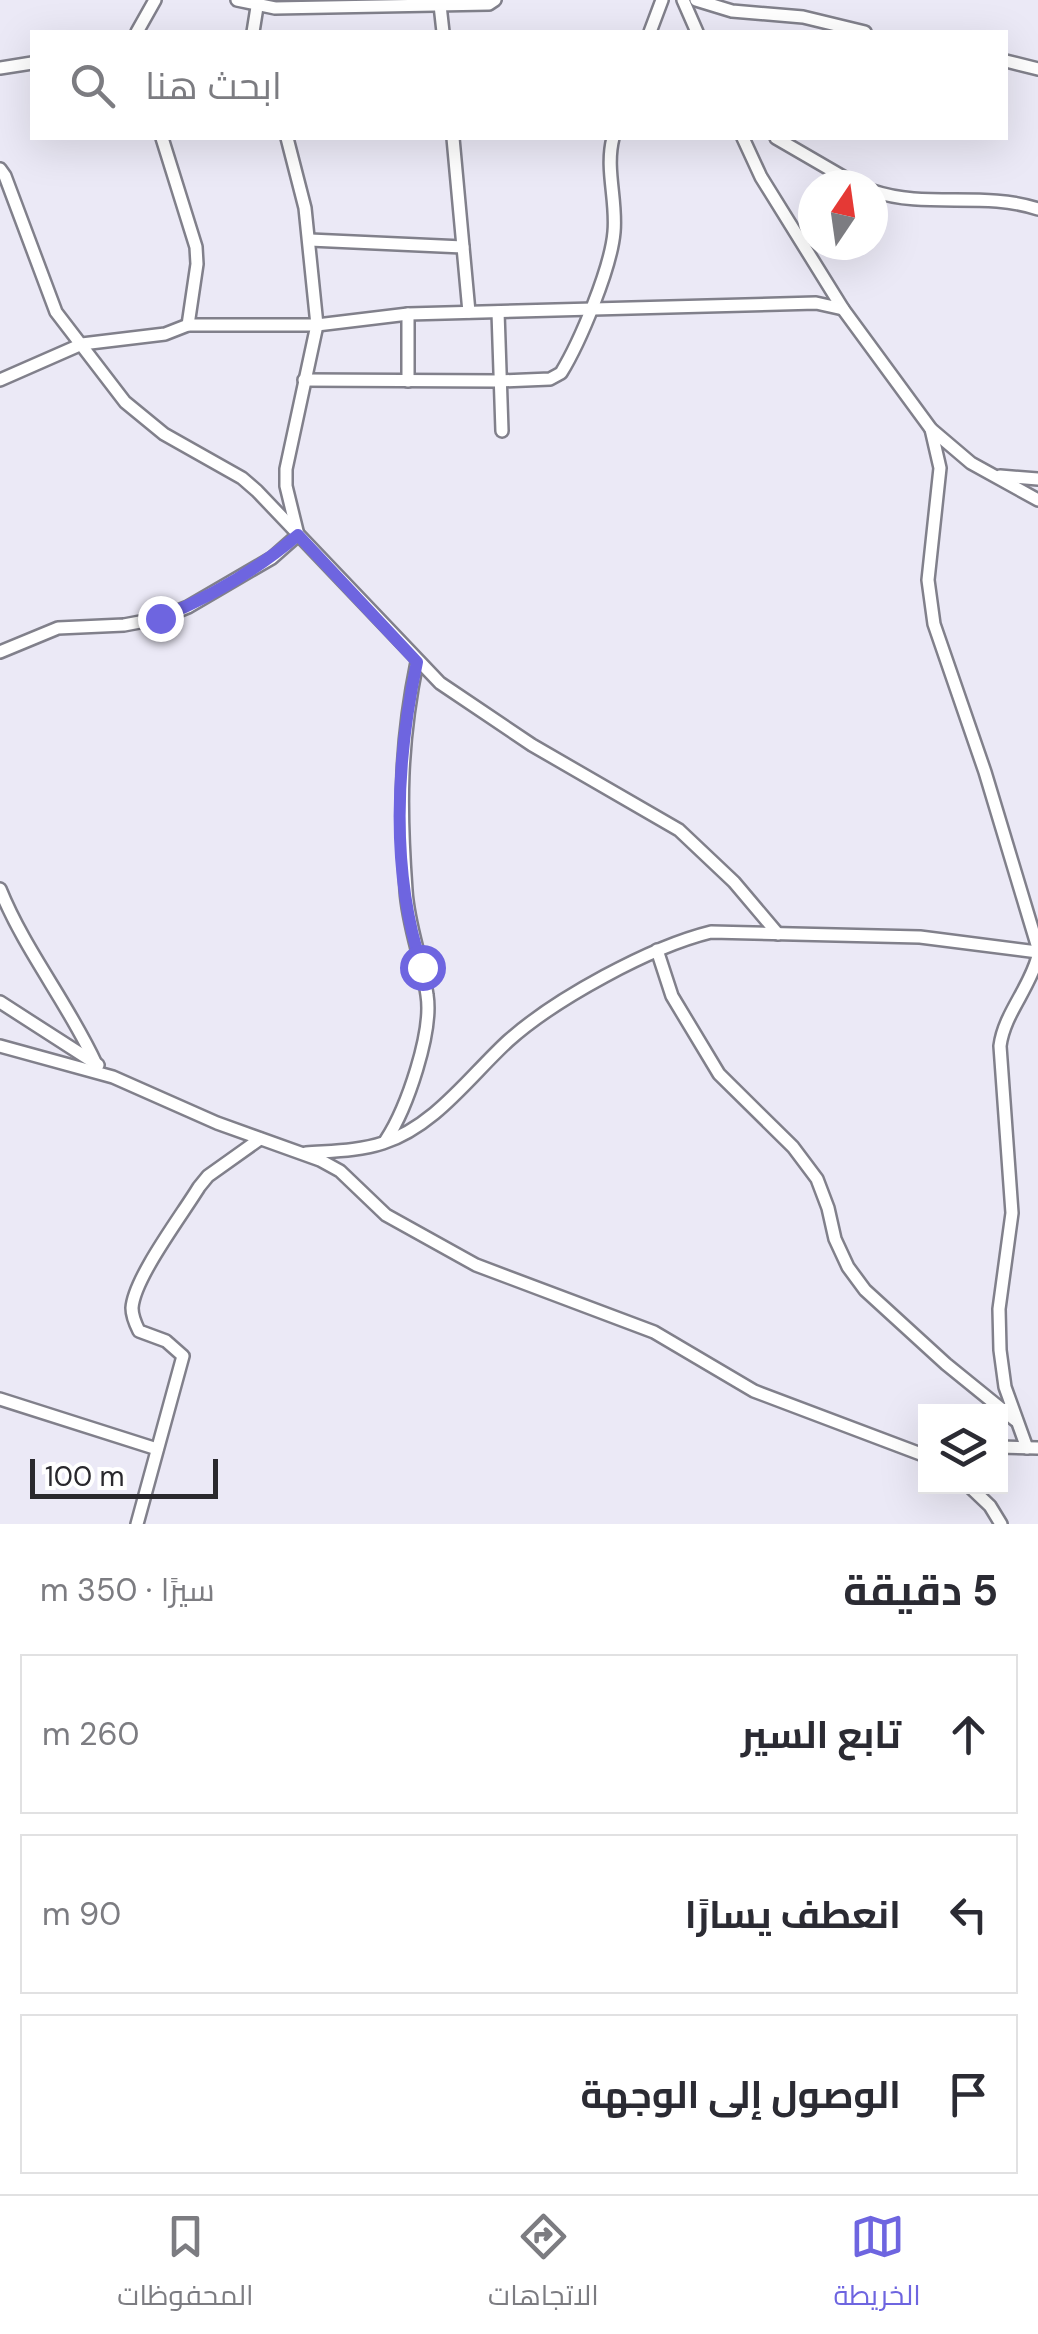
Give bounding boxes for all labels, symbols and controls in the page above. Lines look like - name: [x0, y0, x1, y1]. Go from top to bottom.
- search box: [30, 30, 1008, 140]
- icon: search: [65, 58, 120, 113]
- text: ابحث هنا: [145, 61, 282, 111]
- north arrow: [798, 170, 888, 260]
- route end: [138, 596, 184, 642]
- route start: [400, 945, 446, 991]
- map controls: [918, 1404, 1008, 1494]
- button: layers: [918, 1404, 1008, 1494]
- scale bar: [30, 1454, 218, 1498]
- text: 100 m: [45, 1458, 124, 1495]
- text: 5 دقيقة: [843, 1563, 998, 1618]
- text: سيرًا · 350 m: [40, 1569, 215, 1611]
- icon: ahead: [941, 1707, 996, 1762]
- text: تابع السير: [741, 1710, 901, 1760]
- text: 260 m: [42, 1713, 139, 1755]
- icon: left: [941, 1887, 996, 1942]
- text: انعطف يسارًا: [685, 1890, 901, 1940]
- text: 90 m: [42, 1893, 121, 1935]
- icon: arrive: [941, 2067, 996, 2122]
- text: الوصول إلى الوجهة: [580, 2070, 901, 2120]
- tab: المحفوظات: [117, 2209, 254, 2321]
- tab: الاتجاهات: [488, 2209, 599, 2321]
- tab: الخريطة: [833, 2209, 921, 2321]

